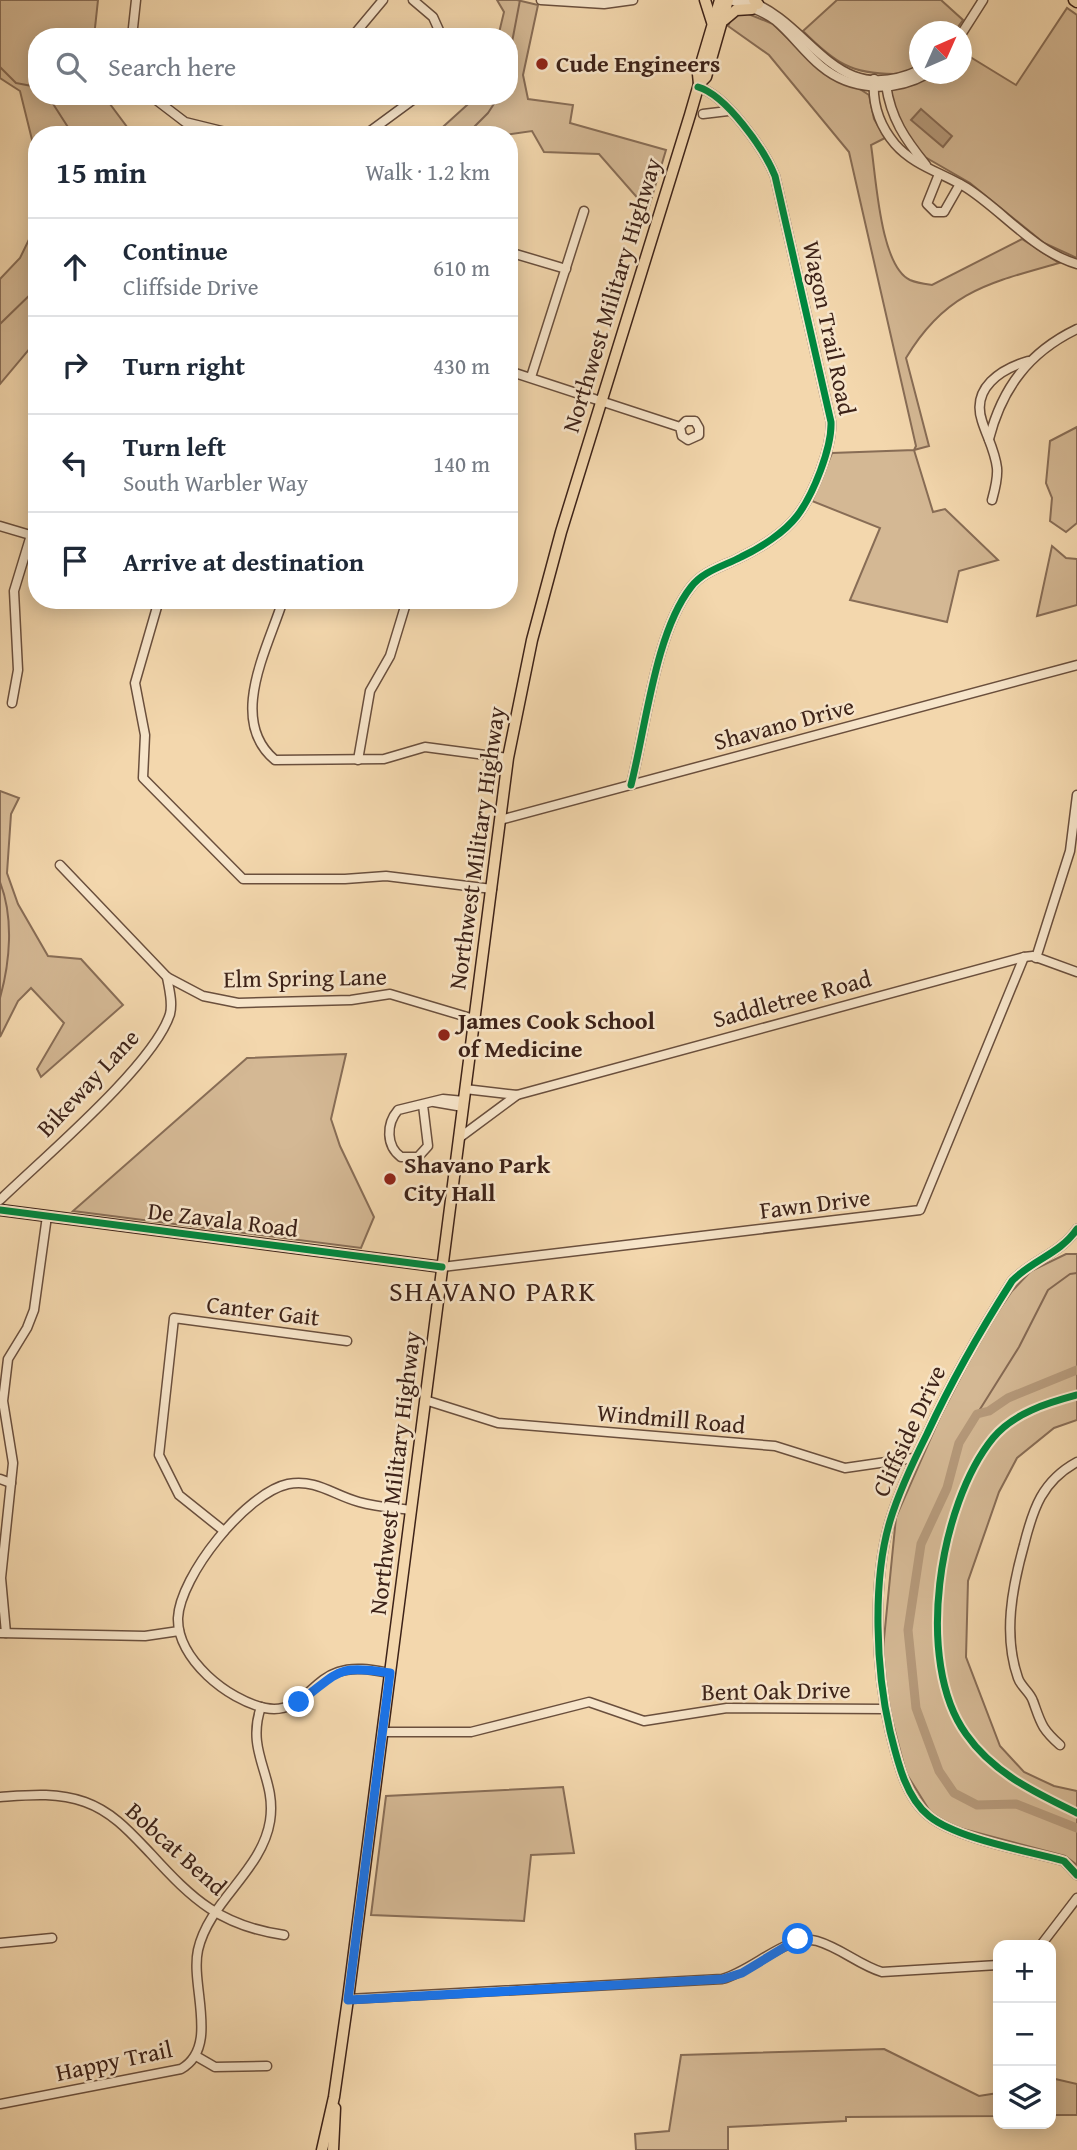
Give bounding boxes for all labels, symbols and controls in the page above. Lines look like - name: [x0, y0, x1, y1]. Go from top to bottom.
- north arrow: [909, 21, 972, 84]
- search box: [28, 28, 518, 105]
- place label: Cude Engineers: [556, 46, 720, 81]
- text: Search here: [108, 47, 236, 86]
- icon: search: [52, 48, 90, 86]
- marker: Cude Engineers: [534, 56, 550, 72]
- text: 15 min: [56, 150, 146, 194]
- street label: Northwest Military Highway: [553, 153, 670, 437]
- text: Walk · 1.2 km: [365, 155, 490, 188]
- text: Continue: [123, 231, 228, 270]
- street label: Wagon Trail Road: [794, 238, 865, 418]
- icon: ahead: [56, 248, 94, 286]
- text: 610 m: [433, 251, 490, 284]
- text: Cliffside Drive: [123, 270, 258, 303]
- icon: right: [56, 346, 94, 384]
- text: Turn right: [123, 346, 245, 385]
- text: 430 m: [433, 349, 490, 382]
- text: Turn left: [123, 427, 226, 466]
- icon: left: [56, 444, 94, 482]
- text: 140 m: [433, 447, 490, 480]
- text: South Warbler Way: [123, 466, 308, 499]
- icon: arrive: [56, 542, 94, 580]
- text: Arrive at destination: [123, 542, 364, 581]
- street label: Shavano Drive: [710, 688, 858, 759]
- street label: Northwest Military Highway: [439, 704, 514, 992]
- street label: Elm Spring Lane: [223, 959, 387, 996]
- street label: Saddletree Road: [709, 961, 875, 1036]
- place label: James Cook School of Medicine: [454, 1003, 656, 1066]
- street label: Bikeway Lane: [28, 1021, 147, 1144]
- marker: James Cook School of Medicine: [436, 1027, 452, 1043]
- place label: Shavano Park City Hall: [404, 1147, 550, 1210]
- marker: Shavano Park City Hall: [382, 1171, 398, 1187]
- street label: Fawn Drive: [758, 1179, 872, 1228]
- street label: De Zavala Road: [146, 1193, 300, 1246]
- district label: SHAVANO PARK: [389, 1270, 597, 1311]
- street label: Canter Gait: [205, 1286, 322, 1335]
- street label: Northwest Military Highway: [360, 1329, 429, 1617]
- street label: Cliffside Drive: [863, 1359, 954, 1502]
- street label: Windmill Road: [595, 1395, 747, 1442]
- street label: Bent Oak Drive: [701, 1672, 851, 1709]
- route end: [283, 1686, 314, 1717]
- street label: Bobcat Bend: [118, 1794, 235, 1904]
- route start: [782, 1923, 813, 1954]
- map controls: [993, 1940, 1056, 2129]
- button: +: [993, 1940, 1056, 2003]
- button: −: [993, 2003, 1056, 2066]
- street label: Happy Trail: [52, 2031, 176, 2090]
- button: layers: [993, 2066, 1056, 2129]

